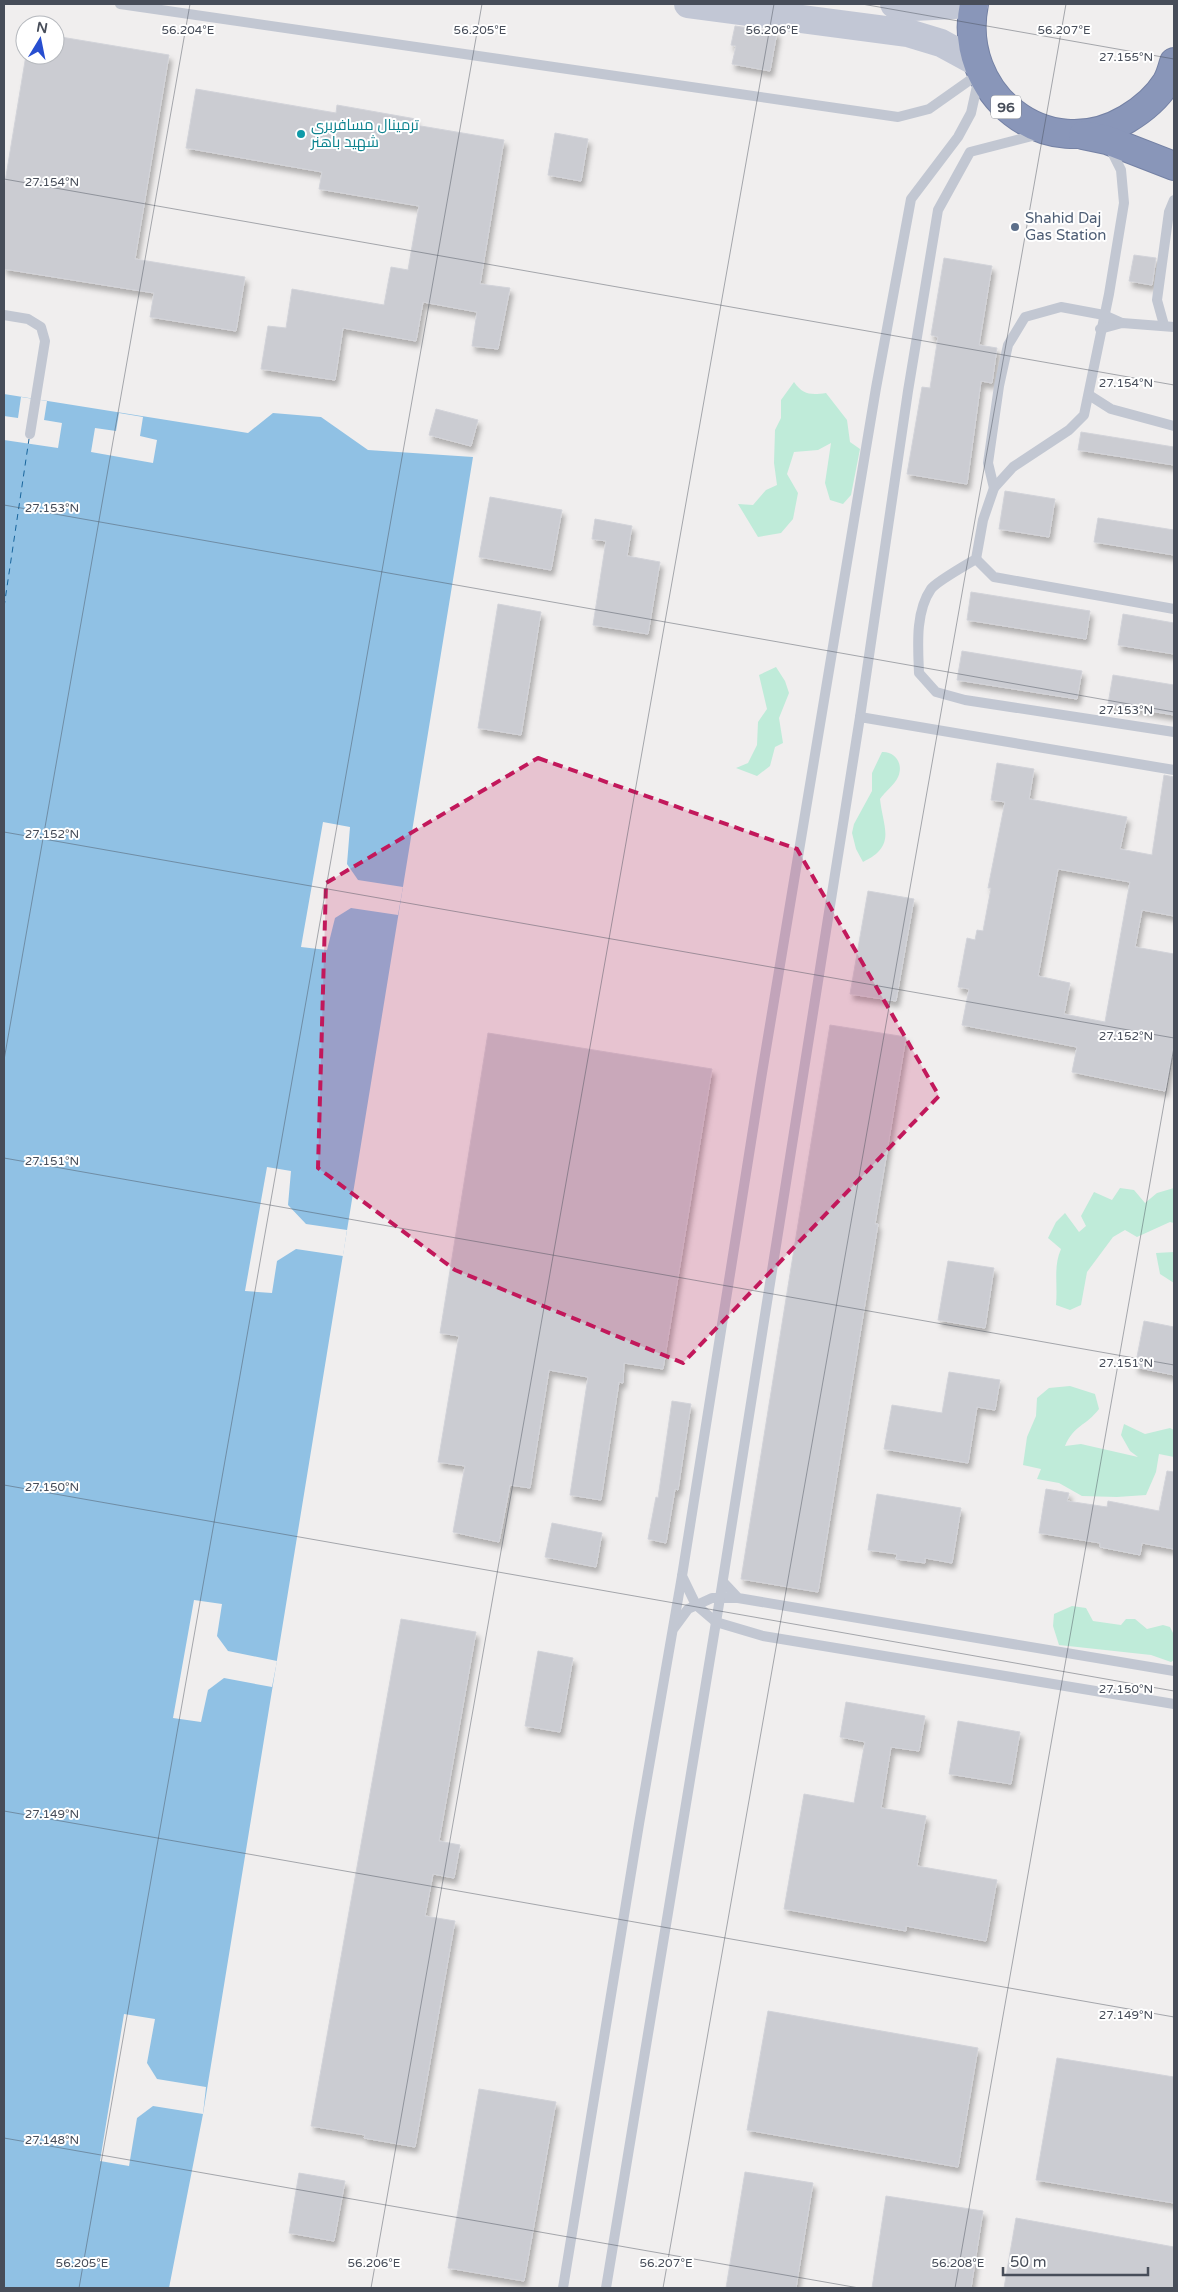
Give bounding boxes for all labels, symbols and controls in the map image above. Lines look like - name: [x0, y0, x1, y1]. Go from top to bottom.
- north arrow: [15, 15, 65, 65]
- text: N: [35, 18, 49, 37]
- text: 56.204°E: [162, 23, 215, 37]
- text: 56.205°E: [454, 23, 507, 37]
- text: 56.206°E: [746, 23, 799, 37]
- text: 56.207°E: [1037, 23, 1091, 37]
- text: 27.155°N: [1099, 50, 1153, 64]
- road number: 96: [991, 95, 1021, 118]
- place label: ترمینال مسافربری شهید باهنر: [310, 116, 419, 152]
- marker: ترمینال مسافربری شهید باهنر: [295, 128, 307, 140]
- text: 27.154°N: [25, 175, 79, 189]
- place label: Shahid Daj Gas Station: [1025, 209, 1107, 244]
- marker: Shahid Daj Gas Station: [1009, 221, 1021, 233]
- text: 27.154°N: [1099, 376, 1153, 390]
- text: 27.153°N: [25, 501, 79, 515]
- text: 27.153°N: [1099, 703, 1153, 717]
- text: 27.152°N: [25, 827, 79, 841]
- text: 27.152°N: [1099, 1029, 1153, 1043]
- text: 27.151°N: [25, 1154, 79, 1168]
- text: 27.151°N: [1099, 1356, 1153, 1370]
- text: 27.150°N: [25, 1480, 79, 1494]
- text: 27.150°N: [1099, 1682, 1153, 1696]
- text: 27.149°N: [25, 1807, 79, 1821]
- text: 27.149°N: [1099, 2008, 1153, 2022]
- text: 27.148°N: [25, 2133, 79, 2147]
- scale bar: [1003, 2244, 1148, 2276]
- text: 50 m: [1010, 2253, 1047, 2271]
- text: 56.205°E: [56, 2256, 109, 2270]
- text: 56.206°E: [348, 2256, 401, 2270]
- text: 56.207°E: [639, 2256, 693, 2270]
- text: 56.208°E: [932, 2256, 985, 2270]

